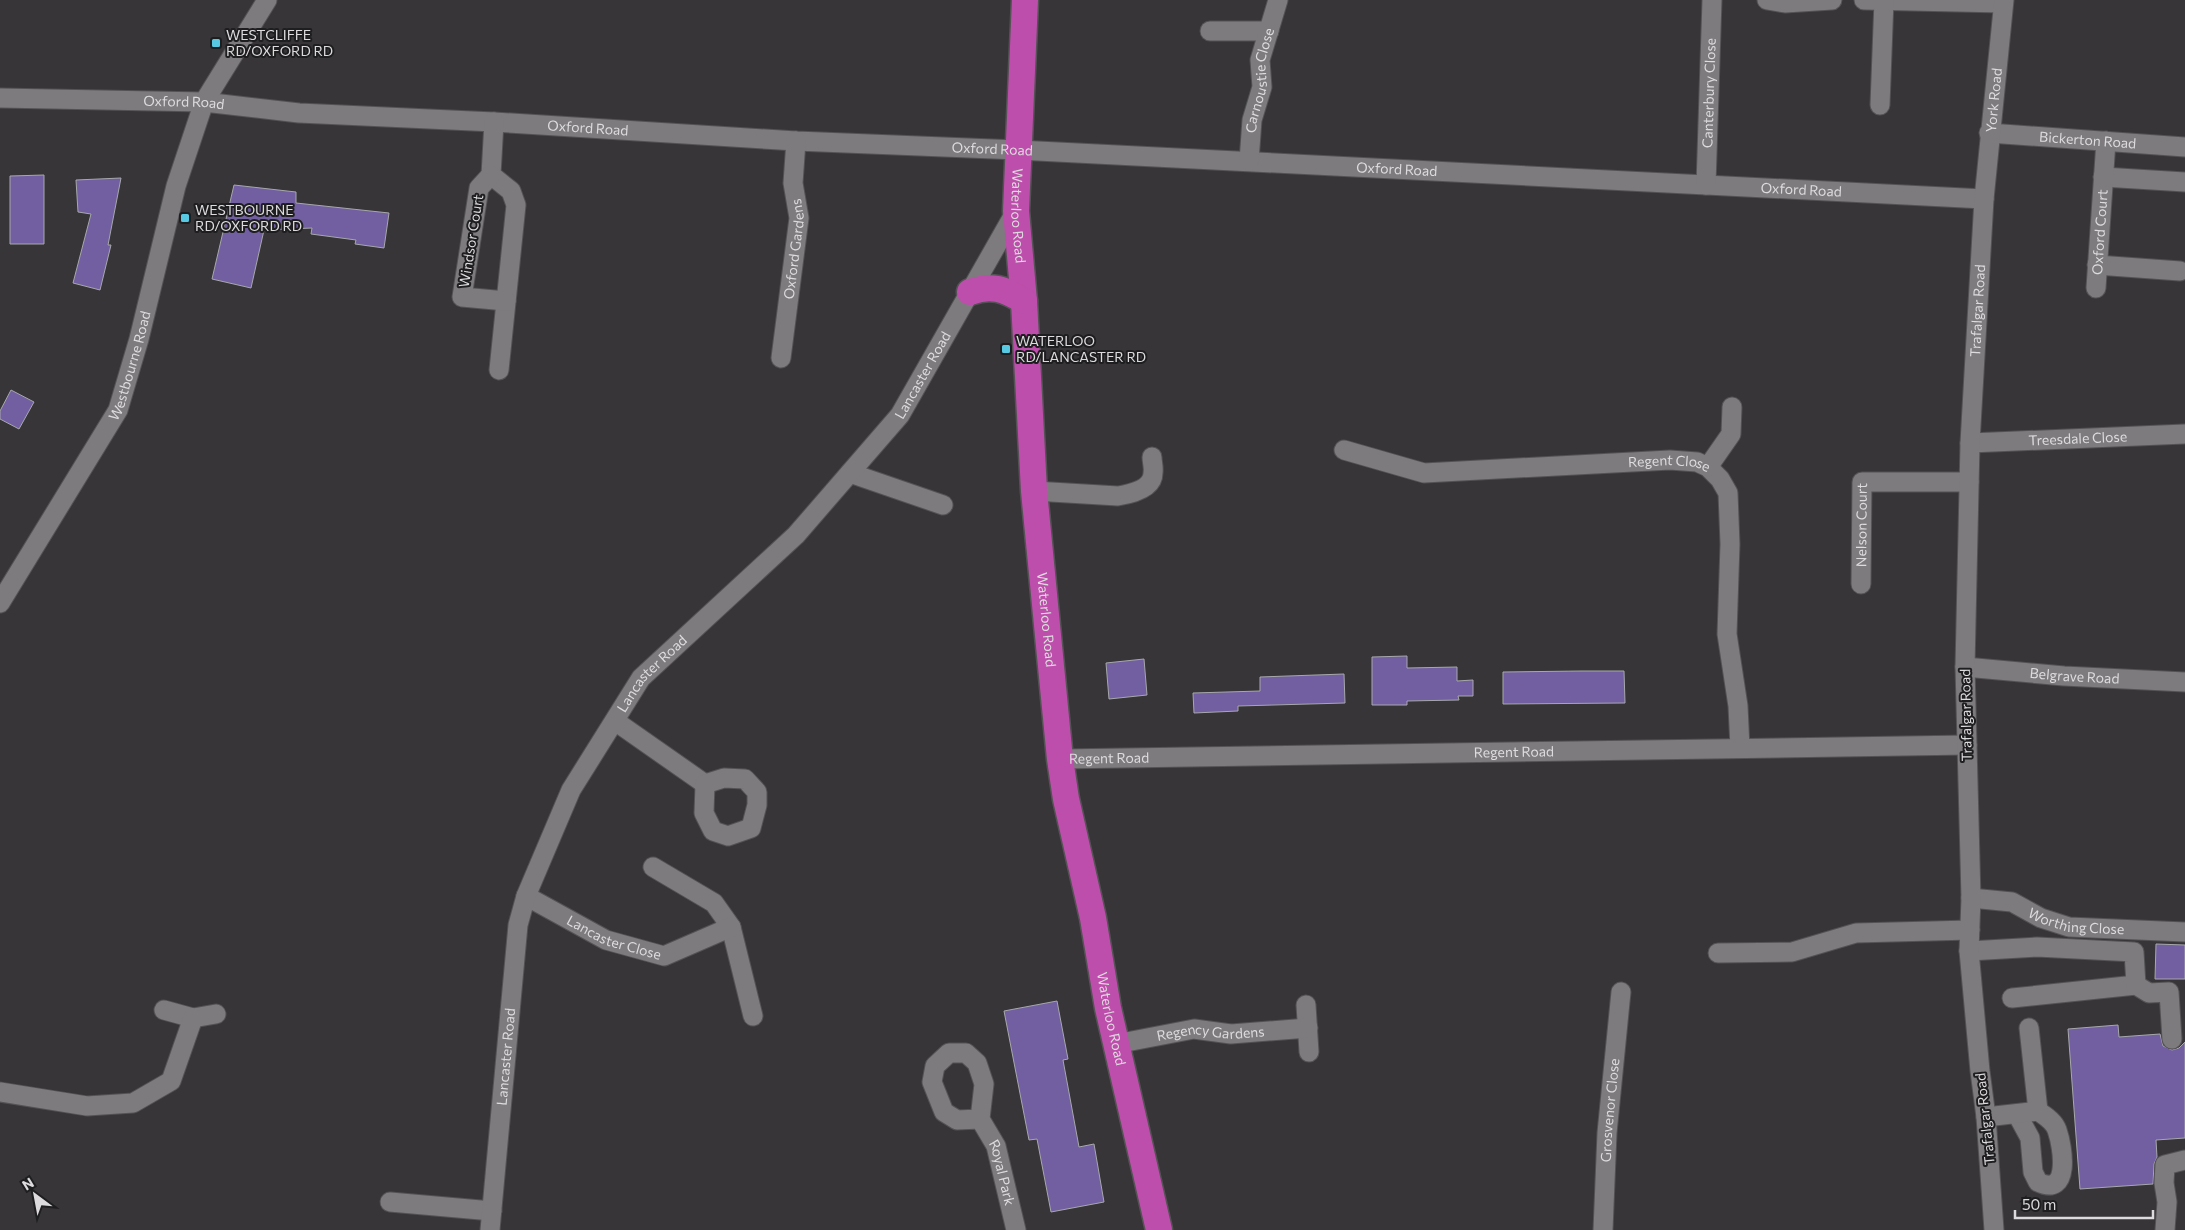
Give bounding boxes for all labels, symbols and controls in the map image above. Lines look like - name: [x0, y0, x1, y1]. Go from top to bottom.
- place label: WESTCLIFFE RD/OXFORD RD: [226, 26, 333, 59]
- street label: Carnoustie Close: [1242, 26, 1277, 134]
- marker: WESTCLIFFE RD/OXFORD RD: [210, 37, 222, 49]
- street label: Canterbury Close: [1698, 38, 1719, 148]
- street label: York Road: [1982, 67, 2005, 133]
- street label: Oxford Road: [143, 92, 225, 112]
- street label: Oxford Road: [547, 116, 629, 138]
- street label: Bickerton Road: [2039, 128, 2137, 151]
- street label: Oxford Road: [951, 138, 1033, 159]
- street label: Oxford Road: [1356, 158, 1438, 179]
- street label: Waterloo Road: [1008, 168, 1030, 264]
- street label: Oxford Road: [1760, 179, 1842, 200]
- street label: Oxford Court: [2088, 189, 2111, 275]
- street label: Windsor Court: [455, 193, 486, 289]
- street label: Oxford Gardens: [780, 197, 807, 300]
- place label: WESTBOURNE RD/OXFORD RD: [195, 201, 302, 234]
- marker: WESTBOURNE RD/OXFORD RD: [179, 212, 191, 224]
- street label: Trafalgar Road: [1966, 264, 1988, 357]
- street label: Westbourne Road: [105, 309, 153, 424]
- street label: Lancaster Road: [891, 328, 954, 422]
- place label: WATERLOO RD/LANCASTER RD: [1016, 332, 1146, 365]
- marker: WATERLOO RD/LANCASTER RD: [1000, 343, 1012, 355]
- street label: Treesdale Close: [2028, 427, 2127, 449]
- street label: Regent Close: [1628, 451, 1713, 475]
- street label: Nelson Court: [1852, 483, 1870, 567]
- street label: Waterloo Road: [1034, 571, 1060, 668]
- street label: Lancaster Road: [613, 631, 690, 715]
- street label: Belgrave Road: [2029, 664, 2120, 687]
- street label: Trafalgar Road: [1956, 669, 1975, 761]
- street label: Regent Road: [1474, 742, 1554, 761]
- street label: Regent Road: [1069, 749, 1149, 767]
- street label: Worthing Close: [2025, 904, 2125, 937]
- street label: Lancaster Close: [564, 911, 663, 963]
- street label: Waterloo Road: [1094, 971, 1130, 1067]
- street label: Lancaster Road: [492, 1007, 518, 1106]
- street label: Regency Gardens: [1155, 1020, 1265, 1044]
- street label: Grosvenor Close: [1597, 1057, 1622, 1163]
- street label: Trafalgar Road: [1971, 1072, 1998, 1166]
- street label: Royal Park: [986, 1136, 1019, 1208]
- north arrow: [10, 1170, 60, 1220]
- text: N: [19, 1174, 37, 1194]
- scale bar: [2015, 1188, 2152, 1220]
- text: 50 m: [2022, 1195, 2056, 1213]

